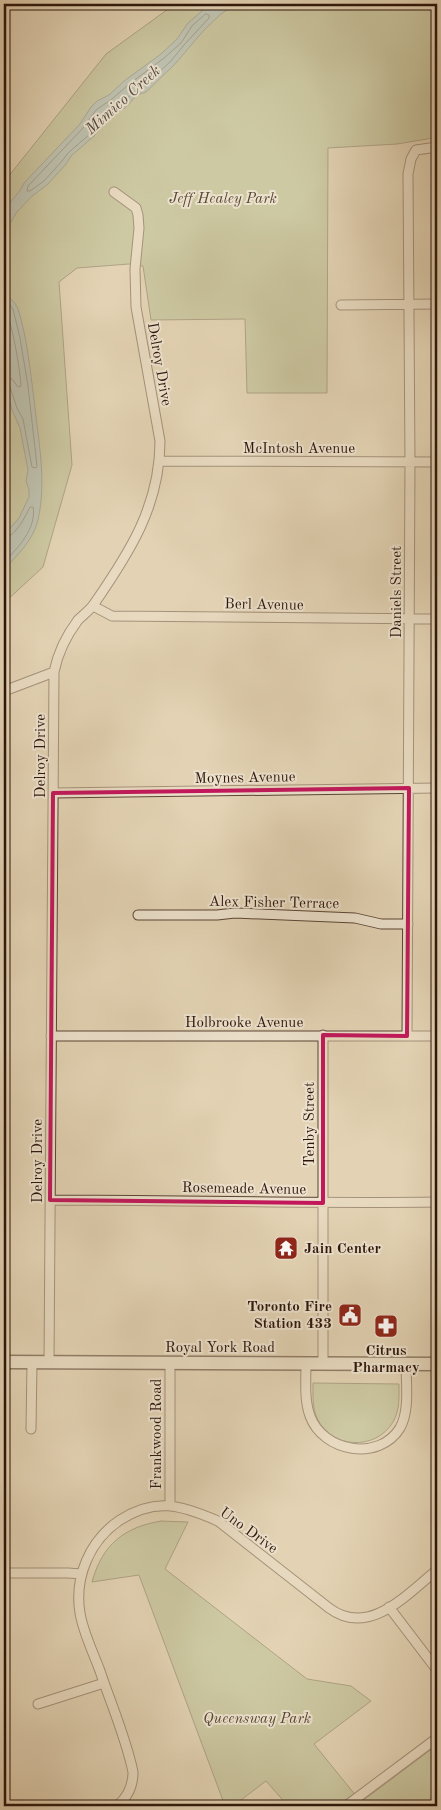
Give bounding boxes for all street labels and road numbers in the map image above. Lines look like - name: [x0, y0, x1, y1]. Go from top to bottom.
- street label: Delroy Drive: [144, 321, 173, 407]
- street label: McIntosh Avenue: [243, 442, 355, 457]
- street label: Daniels Street: [390, 546, 405, 638]
- street label: Berl Avenue: [224, 597, 304, 614]
- street label: Delroy Drive: [34, 714, 49, 798]
- street label: Moynes Avenue: [194, 770, 296, 787]
- street label: Alex Fisher Terrace: [209, 895, 339, 912]
- street label: Holbrooke Avenue: [185, 1016, 303, 1031]
- street label: Tenby Street: [303, 1082, 318, 1166]
- street label: Delroy Drive: [31, 1119, 46, 1203]
- street label: Rosemeade Avenue: [182, 1181, 306, 1198]
- street label: Royal York Road: [165, 1341, 275, 1356]
- street label: Frankwood Road: [150, 1378, 165, 1489]
- street label: Uno Drive: [216, 1505, 280, 1557]

